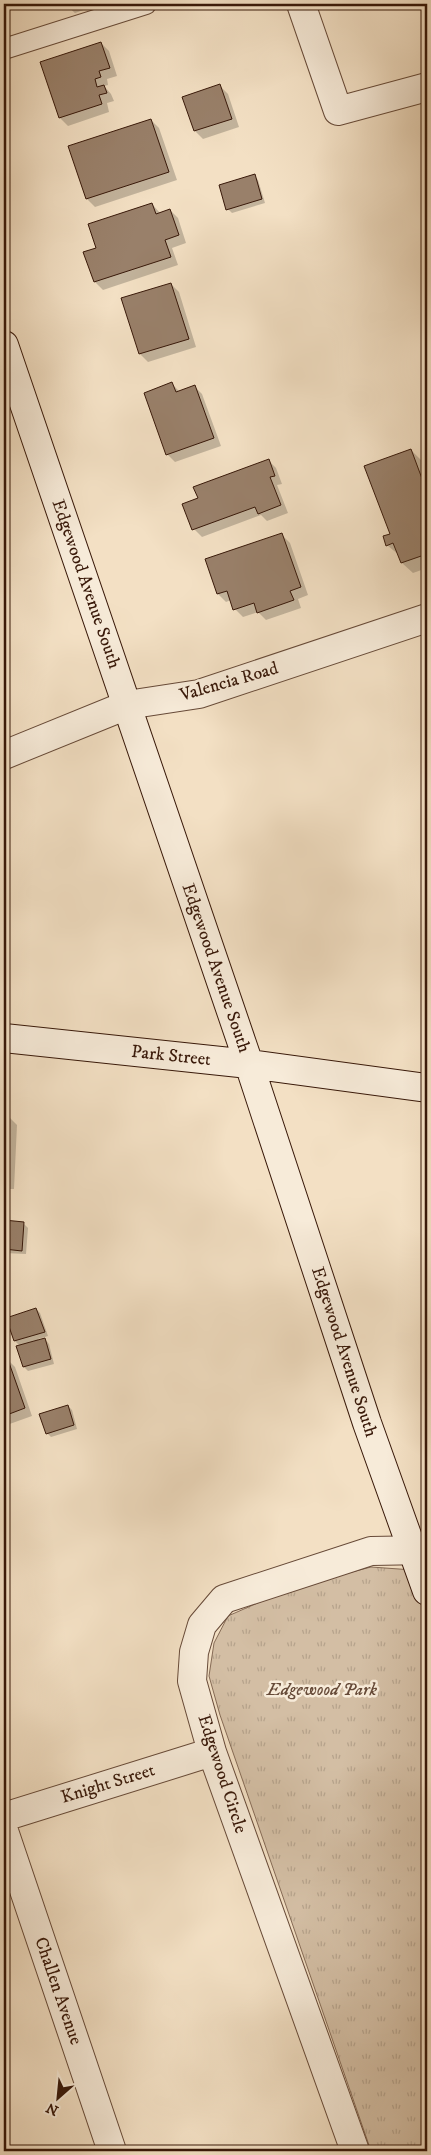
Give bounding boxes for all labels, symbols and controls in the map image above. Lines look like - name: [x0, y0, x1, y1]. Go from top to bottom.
- street label: Edgewood Avenue South: [47, 496, 125, 672]
- street label: Valencia Road: [176, 657, 281, 707]
- street label: Edgewood Avenue South: [177, 880, 255, 1056]
- street label: Park Street: [130, 1041, 212, 1071]
- street label: Edgewood Avenue South: [306, 1264, 382, 1440]
- park label: Edgewood Park: [266, 1679, 377, 1701]
- street label: Edgewood Circle: [192, 1712, 252, 1836]
- street label: Knight Street: [58, 1759, 158, 1809]
- street label: Challen Avenue: [29, 1934, 87, 2048]
- north arrow: [32, 2072, 82, 2122]
- text: N: [43, 2098, 62, 2119]

